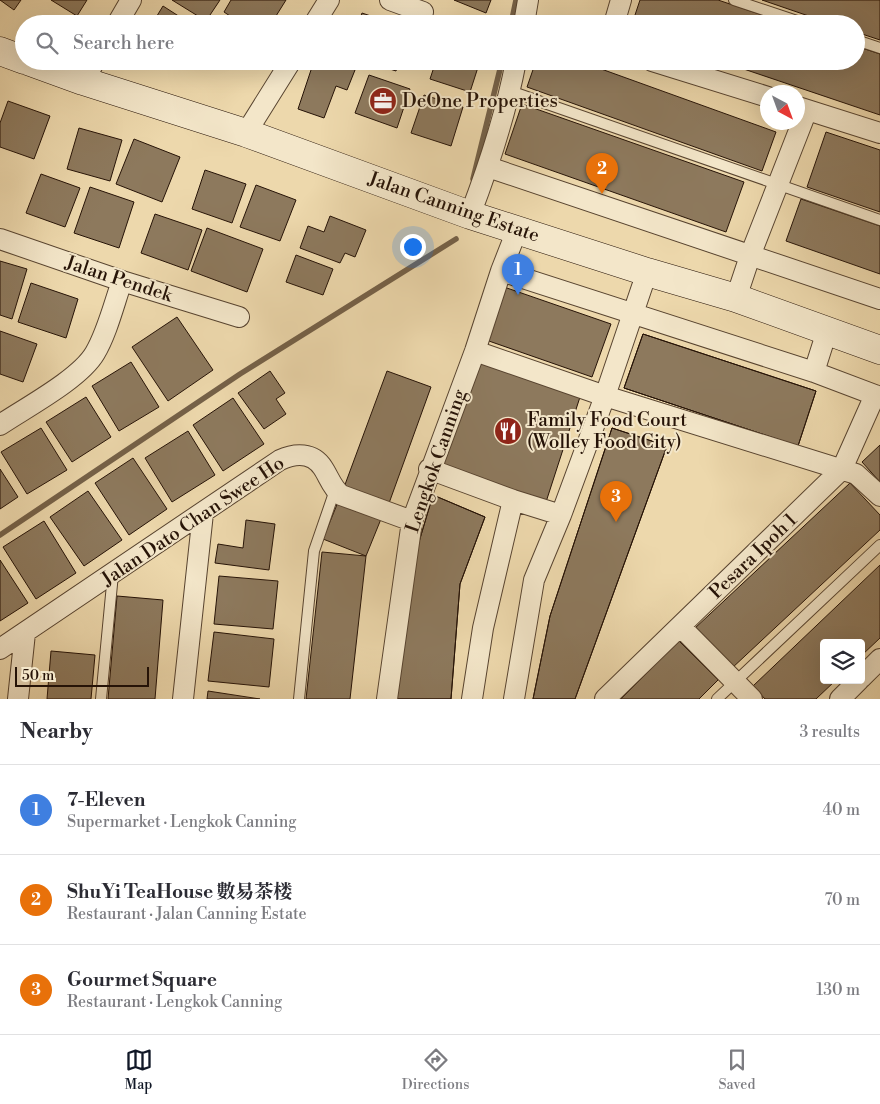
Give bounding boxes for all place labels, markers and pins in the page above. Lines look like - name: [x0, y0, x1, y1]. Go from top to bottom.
- office icon: DeOne Properties: [368, 86, 398, 116]
- place label: DeOne Properties: [402, 89, 558, 113]
- pin: 2: [586, 153, 618, 194]
- pin: 1: [502, 254, 534, 295]
- place label: Family Food Court (Wolley Food City): [527, 408, 687, 454]
- restaurant icon: Family Food Court (Wolley Food City): [493, 416, 523, 446]
- pin: 3: [600, 481, 632, 522]

